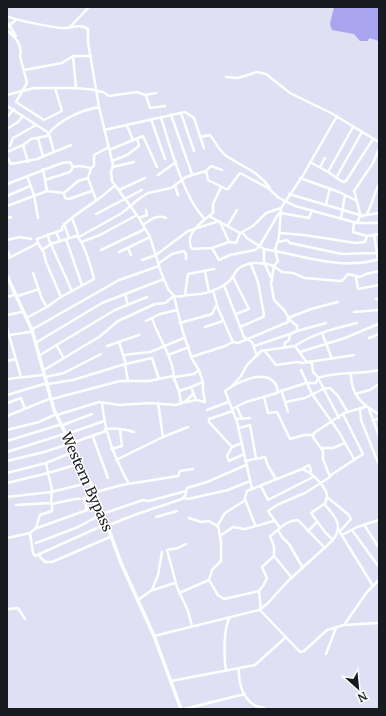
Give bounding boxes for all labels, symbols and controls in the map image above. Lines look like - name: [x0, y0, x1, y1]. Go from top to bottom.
- street label: Western Bypass: [57, 429, 117, 535]
- north arrow: [338, 668, 378, 708]
- text: N: [355, 689, 370, 705]

